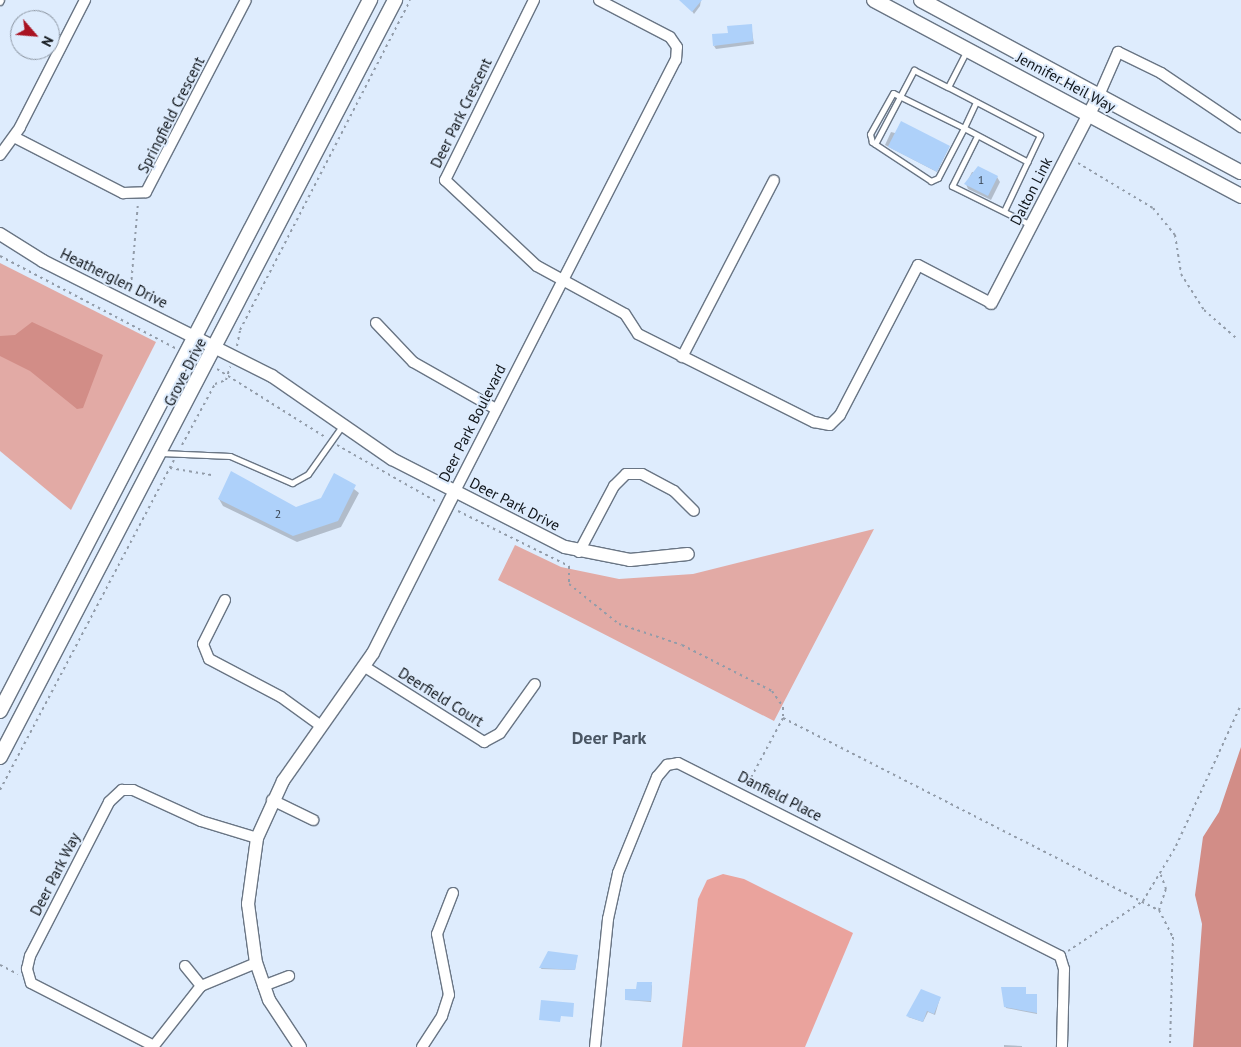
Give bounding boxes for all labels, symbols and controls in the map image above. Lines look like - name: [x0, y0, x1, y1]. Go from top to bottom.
- north arrow: [10, 10, 60, 60]
- text: N: [37, 33, 58, 50]
- street label: Jennifer Heil Way: [1013, 48, 1119, 116]
- street label: Springfield Crescent: [134, 54, 208, 176]
- street label: Deer Park Crescent: [427, 55, 495, 171]
- street label: Dalton Link: [1006, 154, 1056, 228]
- house number: 1: [978, 173, 984, 187]
- street label: Heatherglen Drive: [57, 244, 171, 312]
- street label: Grove Drive: [160, 335, 210, 409]
- street label: Deer Park Boulevard: [434, 361, 510, 485]
- street label: Deer Park Drive: [467, 473, 563, 535]
- house number: 2: [275, 507, 281, 521]
- street label: Deerfield Court: [395, 664, 487, 730]
- district label: Deer Park: [572, 727, 646, 749]
- street label: Danfield Place: [735, 767, 825, 825]
- street label: Deer Park Way: [26, 829, 84, 919]

